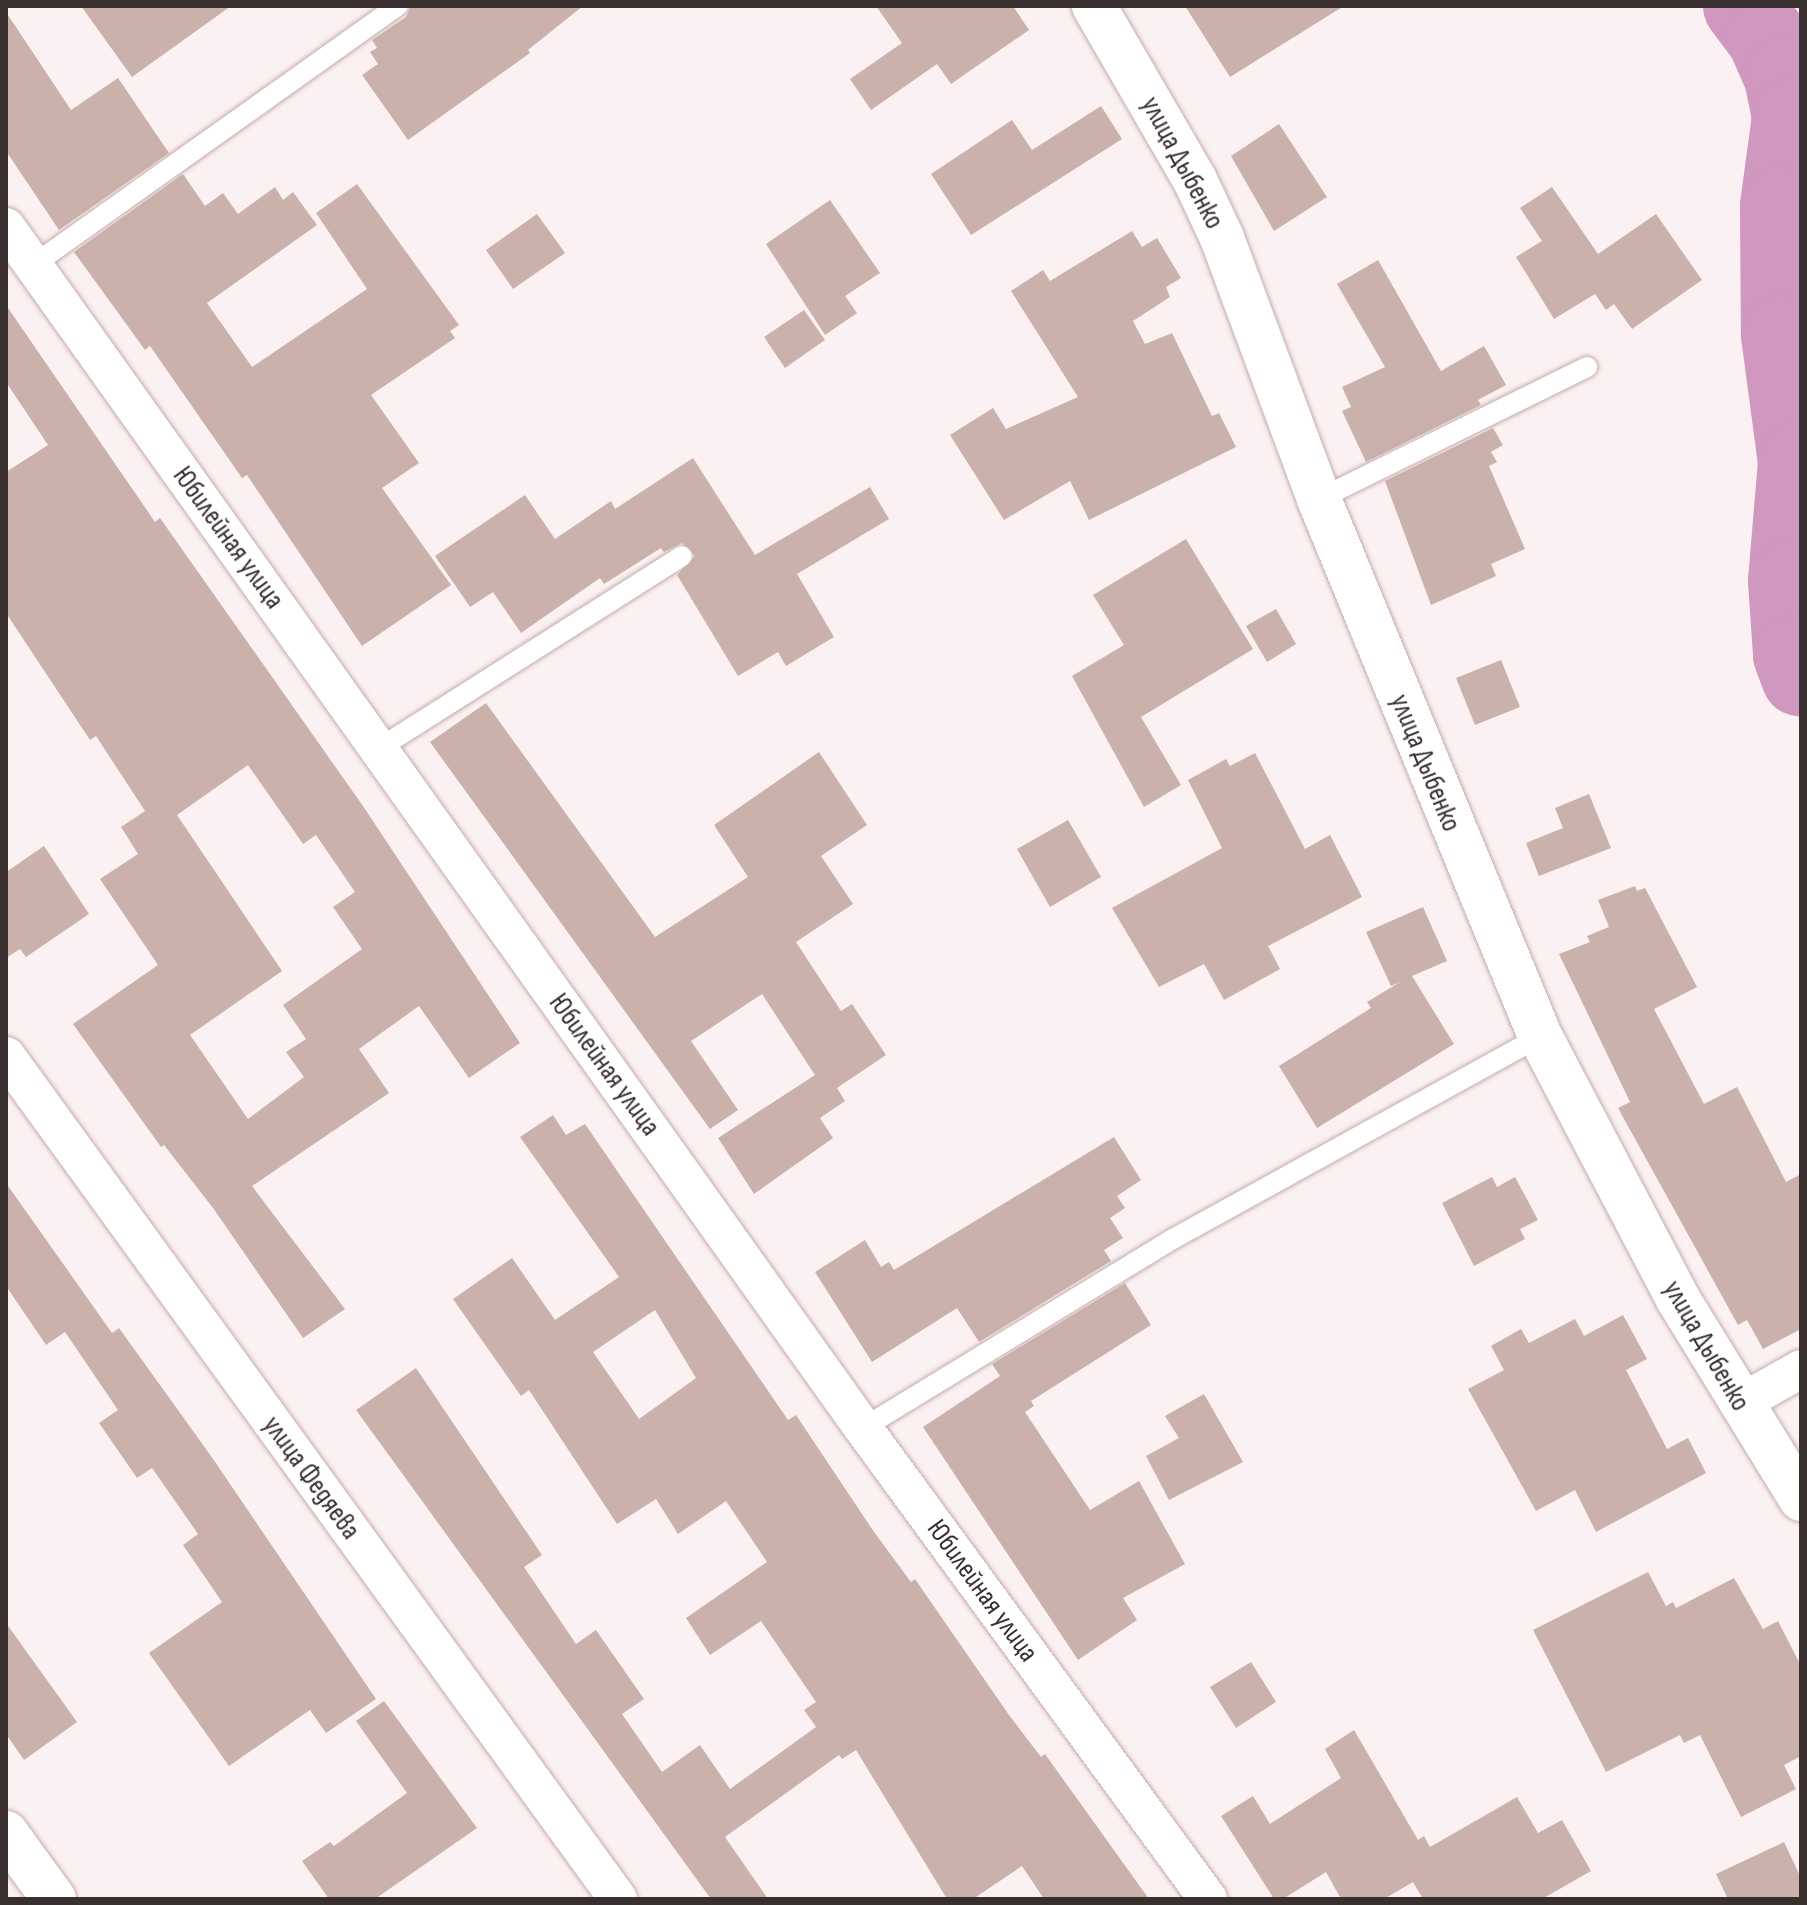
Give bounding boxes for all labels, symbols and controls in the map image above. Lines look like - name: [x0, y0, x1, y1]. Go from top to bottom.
- street label: улица Дыбенко: [1133, 91, 1231, 235]
- street label: Юбилейная улица: [165, 460, 291, 616]
- street label: улица Дыбенко: [1382, 690, 1468, 836]
- street label: Юбилейная улица: [541, 987, 667, 1143]
- street label: улица Дыбенко: [1655, 1275, 1757, 1417]
- street label: улица Федяева: [255, 1410, 367, 1546]
- street label: Юбилейная улица: [919, 1513, 1045, 1669]

